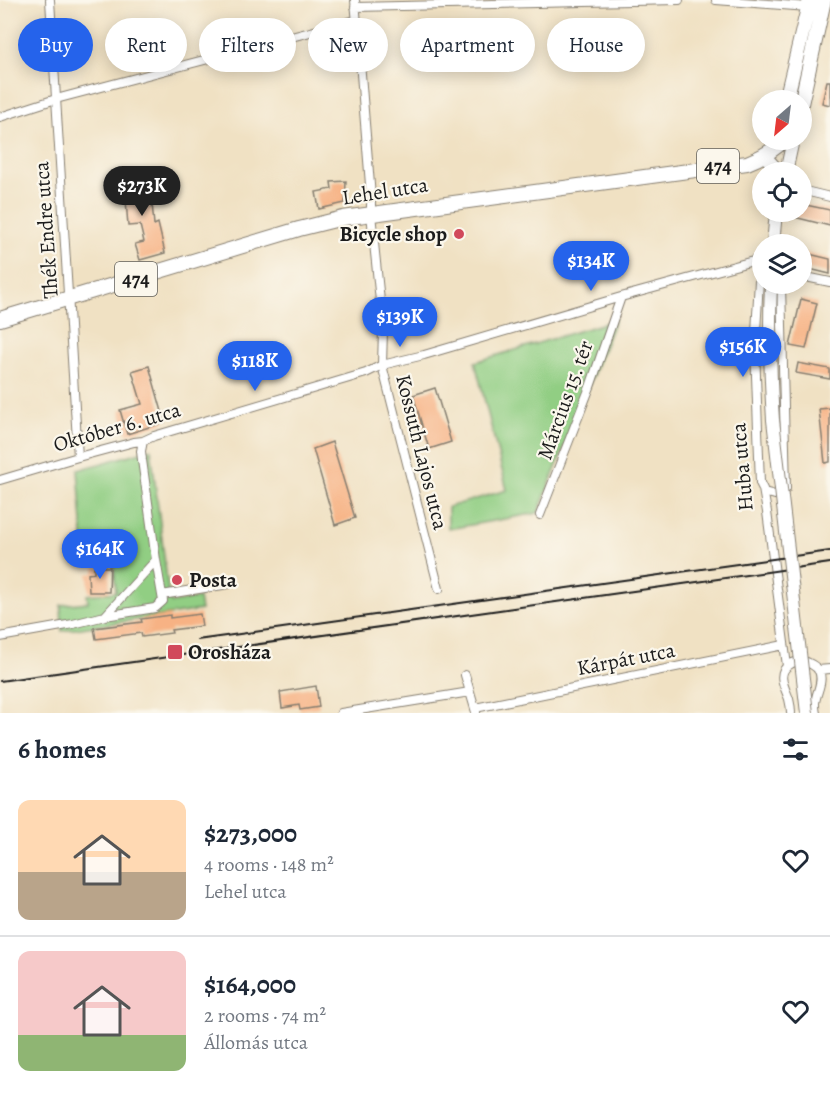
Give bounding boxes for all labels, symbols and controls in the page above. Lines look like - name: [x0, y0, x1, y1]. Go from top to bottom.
- chip: Buy: [18, 18, 93, 72]
- chip: Rent: [105, 18, 187, 72]
- chip: Filters: [199, 18, 296, 72]
- chip: New: [308, 18, 388, 72]
- chip: Apartment: [400, 18, 535, 72]
- chip: House: [547, 18, 645, 72]
- north arrow: [752, 90, 812, 150]
- map controls: [752, 90, 812, 294]
- road number: 474: [697, 149, 739, 183]
- street label: Thék Endre utca: [27, 160, 65, 300]
- button: locate: [752, 162, 812, 222]
- pin: $273K: [100, 166, 184, 217]
- street label: Lehel utca: [340, 170, 430, 212]
- text: $273K: [117, 172, 167, 199]
- place label: Bicycle shop: [339, 220, 447, 248]
- marker: Bicycle shop: [452, 227, 466, 241]
- button: layers: [752, 234, 812, 294]
- pin: $134K: [549, 241, 633, 292]
- text: $134K: [567, 247, 615, 274]
- road number: 474: [115, 262, 157, 296]
- pin: $139K: [358, 297, 442, 348]
- text: $139K: [376, 303, 424, 330]
- pin: $156K: [701, 327, 785, 378]
- text: $156K: [719, 333, 767, 360]
- street label: Március 15. tér: [531, 337, 599, 463]
- pin: $118K: [213, 341, 297, 392]
- text: $118K: [232, 347, 278, 374]
- street label: Kossuth Lajos utca: [389, 371, 455, 533]
- street label: Október 6. utca: [50, 395, 184, 459]
- street label: Huba utca: [724, 421, 760, 512]
- pin: $164K: [58, 529, 142, 580]
- text: $164K: [76, 535, 124, 562]
- place label: Posta: [189, 566, 238, 594]
- marker: Posta: [170, 573, 184, 587]
- street label: Kárpát utca: [574, 636, 678, 682]
- place label: Orosháza: [188, 638, 272, 666]
- marker: Orosháza: [166, 643, 184, 661]
- text: 6 homes: [18, 732, 107, 767]
- icon: filters: [779, 733, 812, 766]
- text: $273,000: [204, 816, 297, 851]
- icon: home: [66, 824, 138, 896]
- icon: heart: [779, 844, 812, 877]
- text: 4 rooms · 148 m²: [204, 851, 334, 878]
- text: Lehel utca: [204, 878, 287, 905]
- text: $164,000: [204, 967, 296, 1002]
- icon: home: [66, 975, 138, 1047]
- icon: heart: [779, 995, 812, 1028]
- text: 2 rooms · 74 m²: [204, 1002, 326, 1029]
- text: Állomás utca: [204, 1029, 308, 1056]

